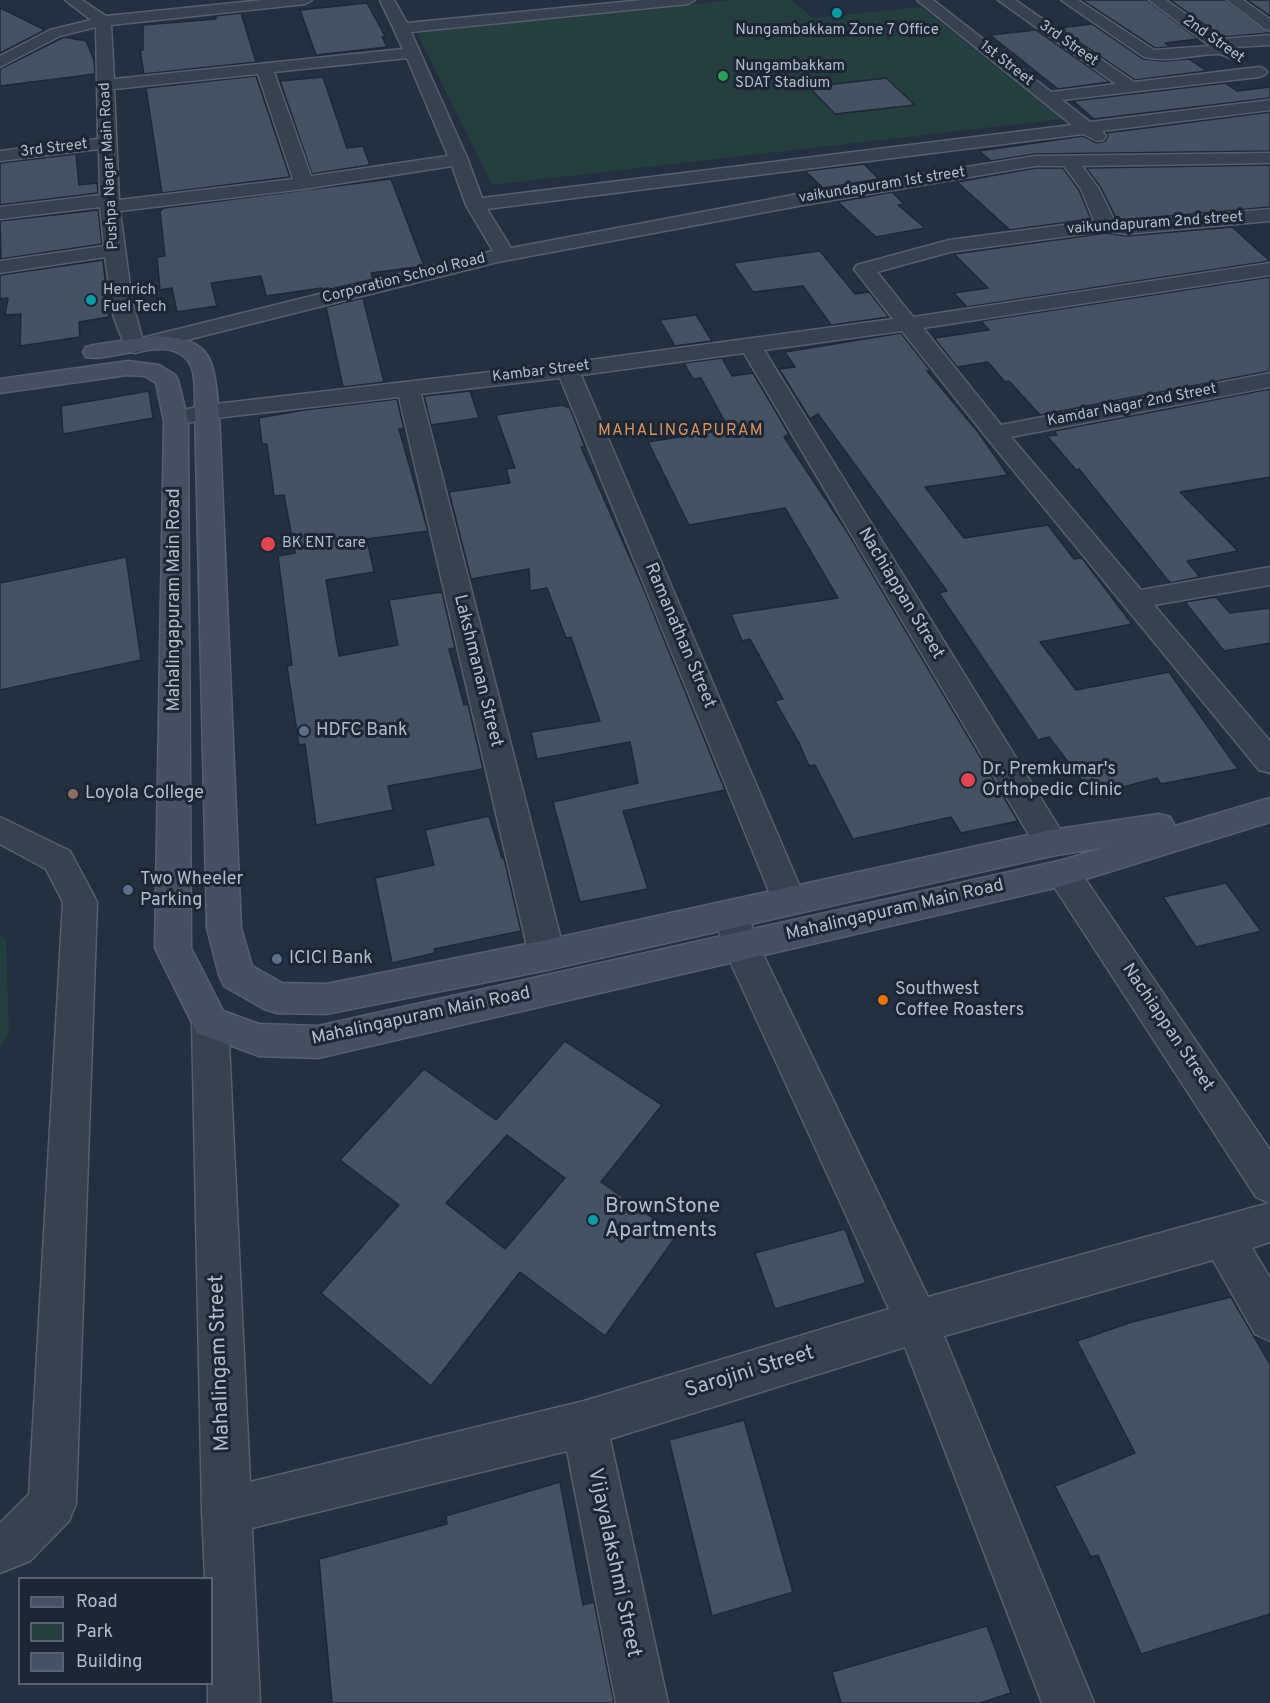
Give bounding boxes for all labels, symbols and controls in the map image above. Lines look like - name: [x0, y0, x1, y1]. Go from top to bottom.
- marker: Nungambakkam Zone 7 Office: [830, 6, 844, 20]
- street label: 2nd Street: [1179, 12, 1247, 68]
- street label: 3rd Street: [1035, 17, 1101, 71]
- place label: Nungambakkam Zone 7 Office: [735, 22, 939, 40]
- street label: 1st Street: [976, 38, 1036, 90]
- place label: Nungambakkam SDAT Stadium: [735, 58, 845, 93]
- marker: Nungambakkam SDAT Stadium: [716, 69, 730, 83]
- street label: Pushpa Nagar Main Road: [97, 82, 123, 250]
- street label: 3rd Street: [19, 136, 89, 162]
- street label: vaikundapuram 1st street: [798, 164, 966, 208]
- street label: vaikundapuram 2nd street: [1066, 209, 1244, 239]
- street label: Corporation School Road: [321, 250, 487, 308]
- place label: Henrich Fuel Tech: [103, 282, 166, 317]
- marker: Henrich Fuel Tech: [84, 293, 98, 307]
- street label: Kambar Street: [491, 357, 591, 387]
- street label: Kamdar Nagar 2nd Street: [1046, 381, 1218, 431]
- district label: MAHALINGAPURAM: [598, 422, 764, 442]
- street label: Mahalingapuram Main Road: [164, 488, 186, 712]
- street label: Nachiappan Street: [852, 524, 948, 664]
- marker: BK ENT care: [259, 535, 277, 553]
- place label: BK ENT care: [282, 535, 366, 553]
- street label: Ramanathan Street: [639, 560, 719, 712]
- street label: Lakshmanan Street: [448, 593, 506, 749]
- place label: HDFC Bank: [316, 720, 408, 742]
- marker: HDFC Bank: [297, 724, 311, 738]
- place label: Dr. Premkumar's Orthopedic Clinic: [982, 759, 1122, 802]
- marker: Dr. Premkumar's Orthopedic Clinic: [959, 771, 977, 789]
- place label: Loyola College: [85, 783, 204, 805]
- marker: Loyola College: [66, 787, 80, 801]
- place label: Two Wheeler Parking: [140, 869, 244, 912]
- street label: Mahalingapuram Main Road: [784, 875, 1006, 947]
- marker: Two Wheeler Parking: [121, 883, 135, 897]
- place label: ICICI Bank: [289, 948, 373, 970]
- marker: ICICI Bank: [270, 952, 284, 966]
- street label: Nachiappan Street: [1116, 960, 1218, 1096]
- place label: Southwest Coffee Roasters: [895, 979, 1024, 1022]
- street label: Mahalingapuram Main Road: [310, 983, 532, 1051]
- marker: Southwest Coffee Roasters: [876, 993, 890, 1007]
- place label: BrownStone Apartments: [605, 1195, 720, 1245]
- marker: BrownStone Apartments: [586, 1213, 600, 1227]
- street label: Mahalingam Street: [205, 1274, 237, 1452]
- street label: Sarojini Street: [682, 1341, 818, 1405]
- street label: Vijayalakshmi Street: [581, 1466, 645, 1660]
- legend: [18, 1577, 213, 1685]
- text: Road: [76, 1591, 118, 1614]
- text: Park: [76, 1621, 113, 1644]
- text: Building: [76, 1651, 142, 1674]

